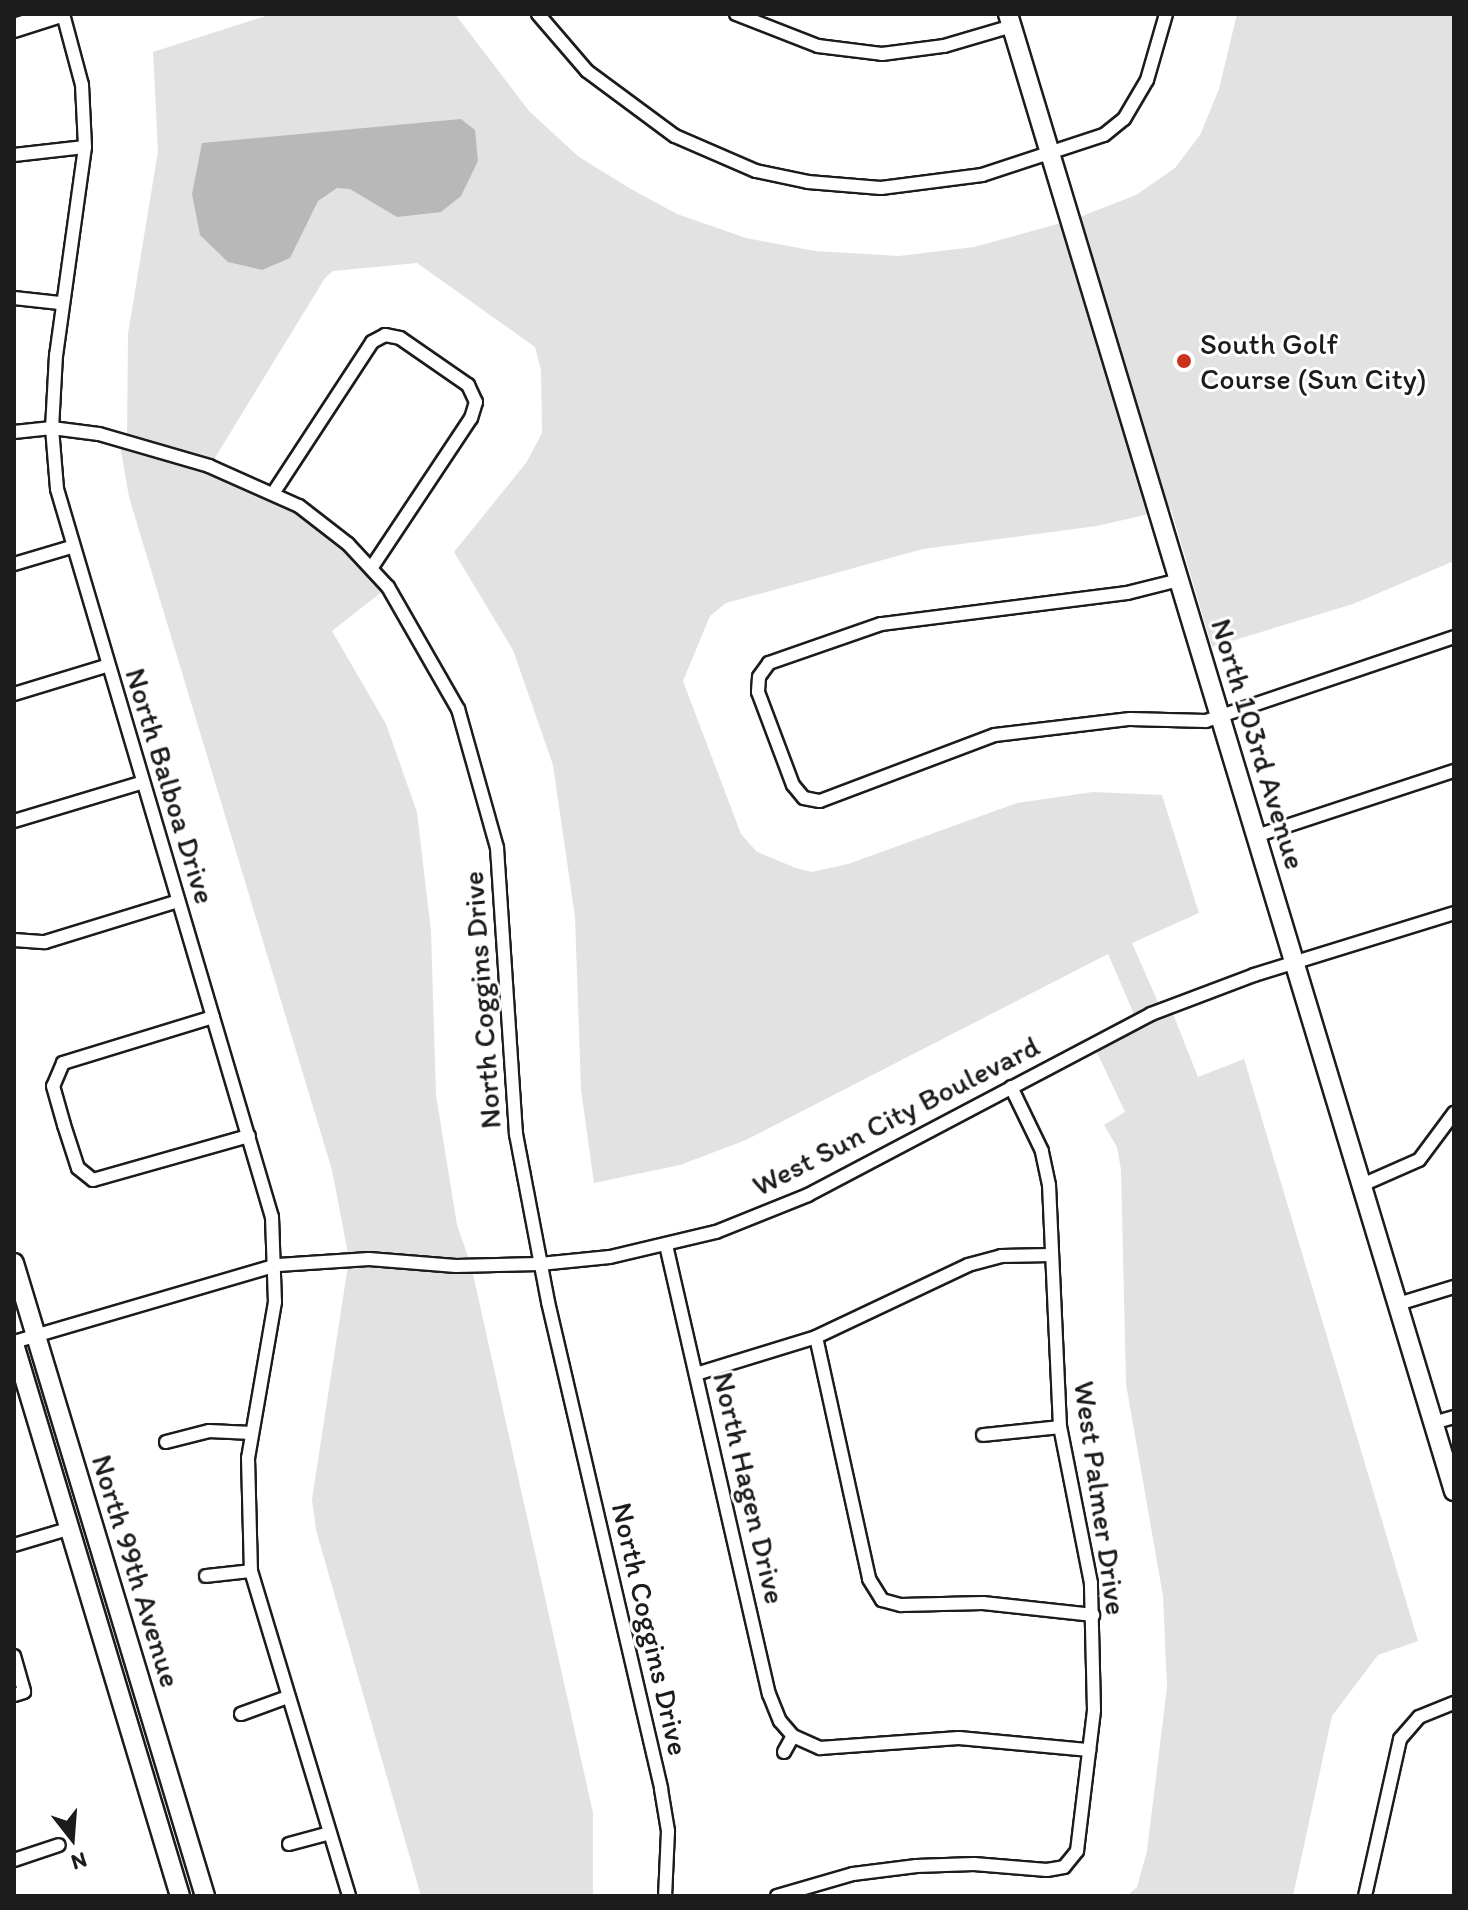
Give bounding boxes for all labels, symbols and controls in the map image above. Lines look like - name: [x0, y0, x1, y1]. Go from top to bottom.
- place label: South Golf Course (Sun City): [1200, 326, 1427, 396]
- marker: South Golf Course (Sun City): [1175, 352, 1193, 370]
- street label: North 103rd Avenue: [1203, 615, 1313, 873]
- street label: North Balboa Drive: [117, 663, 223, 909]
- street label: North Coggins Drive: [455, 870, 509, 1130]
- street label: West Sun City Boulevard: [746, 1028, 1046, 1204]
- street label: North Hagen Drive: [705, 1368, 793, 1608]
- street label: West Palmer Drive: [1066, 1379, 1134, 1617]
- street label: North 99th Avenue: [84, 1451, 188, 1691]
- street label: North Coggins Drive: [603, 1499, 697, 1759]
- north arrow: [32, 1798, 112, 1878]
- text: N: [68, 1846, 90, 1877]

